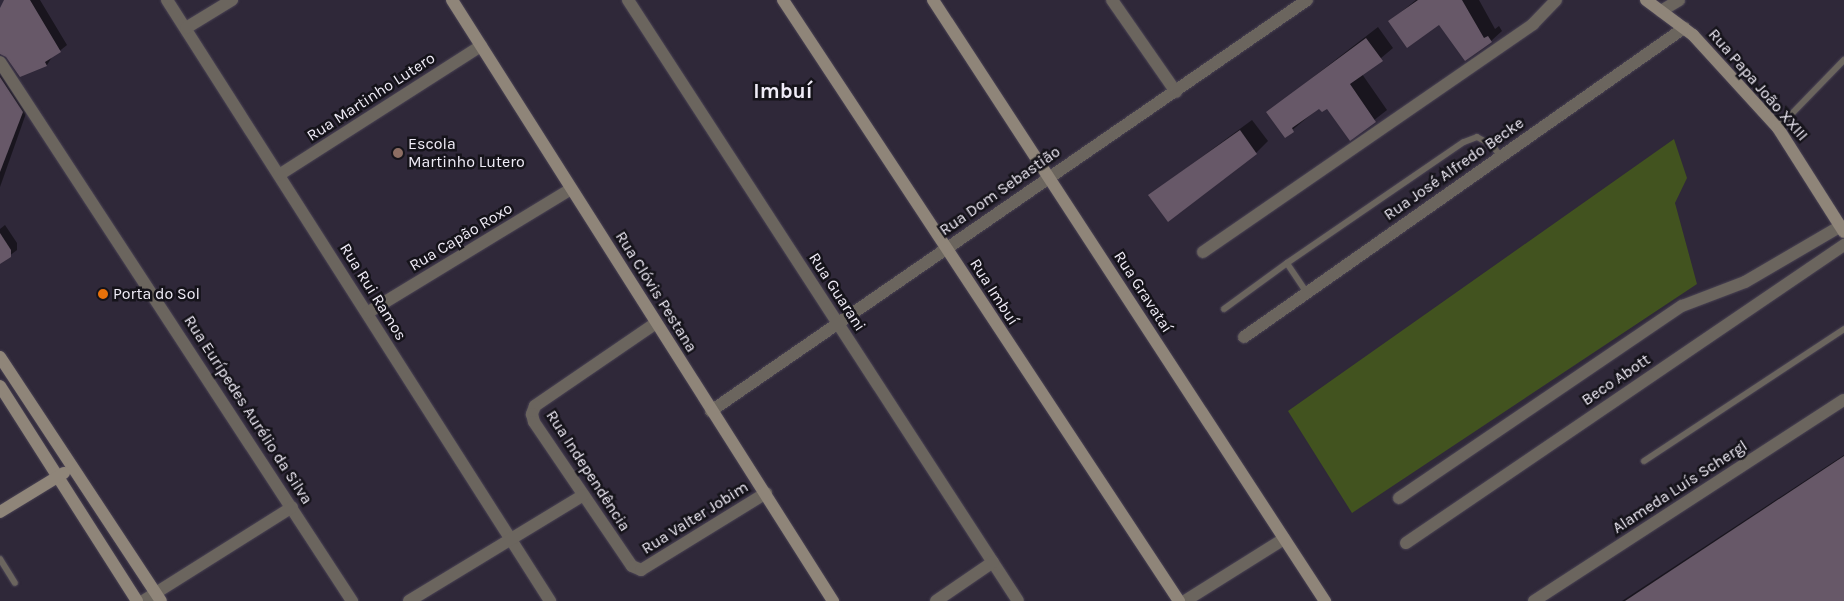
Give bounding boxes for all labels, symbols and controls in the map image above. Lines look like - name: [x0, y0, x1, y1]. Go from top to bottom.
- street label: Rua Papa João XXIII: [1704, 25, 1812, 145]
- street label: Rua Martinho Lutero: [303, 48, 439, 146]
- district label: Imbuí: [753, 78, 813, 104]
- street label: Rua José Alfredo Becke: [1380, 113, 1528, 225]
- place label: Escola Martinho Lutero: [408, 134, 525, 172]
- street label: Rua Dom Sebastião: [936, 142, 1064, 240]
- marker: Escola Martinho Lutero: [392, 147, 404, 159]
- street label: Rua Capão Roxo: [406, 199, 516, 275]
- street label: Rua Clóvis Pestana: [611, 228, 701, 356]
- street label: Rua Rui Ramos: [335, 240, 411, 344]
- street label: Rua Gravataí: [1110, 248, 1176, 336]
- street label: Rua Guarani: [804, 249, 870, 335]
- street label: Rua Imbuí: [965, 255, 1023, 329]
- place label: Porta do Sol: [113, 284, 200, 304]
- marker: Porta do Sol: [97, 288, 109, 300]
- street label: Rua Eurípedes Aurélio da Silva: [180, 312, 316, 508]
- street label: Beco Abott: [1578, 350, 1654, 410]
- street label: Rua Independência: [542, 407, 634, 535]
- street label: Alameda Luís Schergl: [1609, 436, 1751, 538]
- street label: Rua Valter Jobim: [638, 478, 752, 558]

